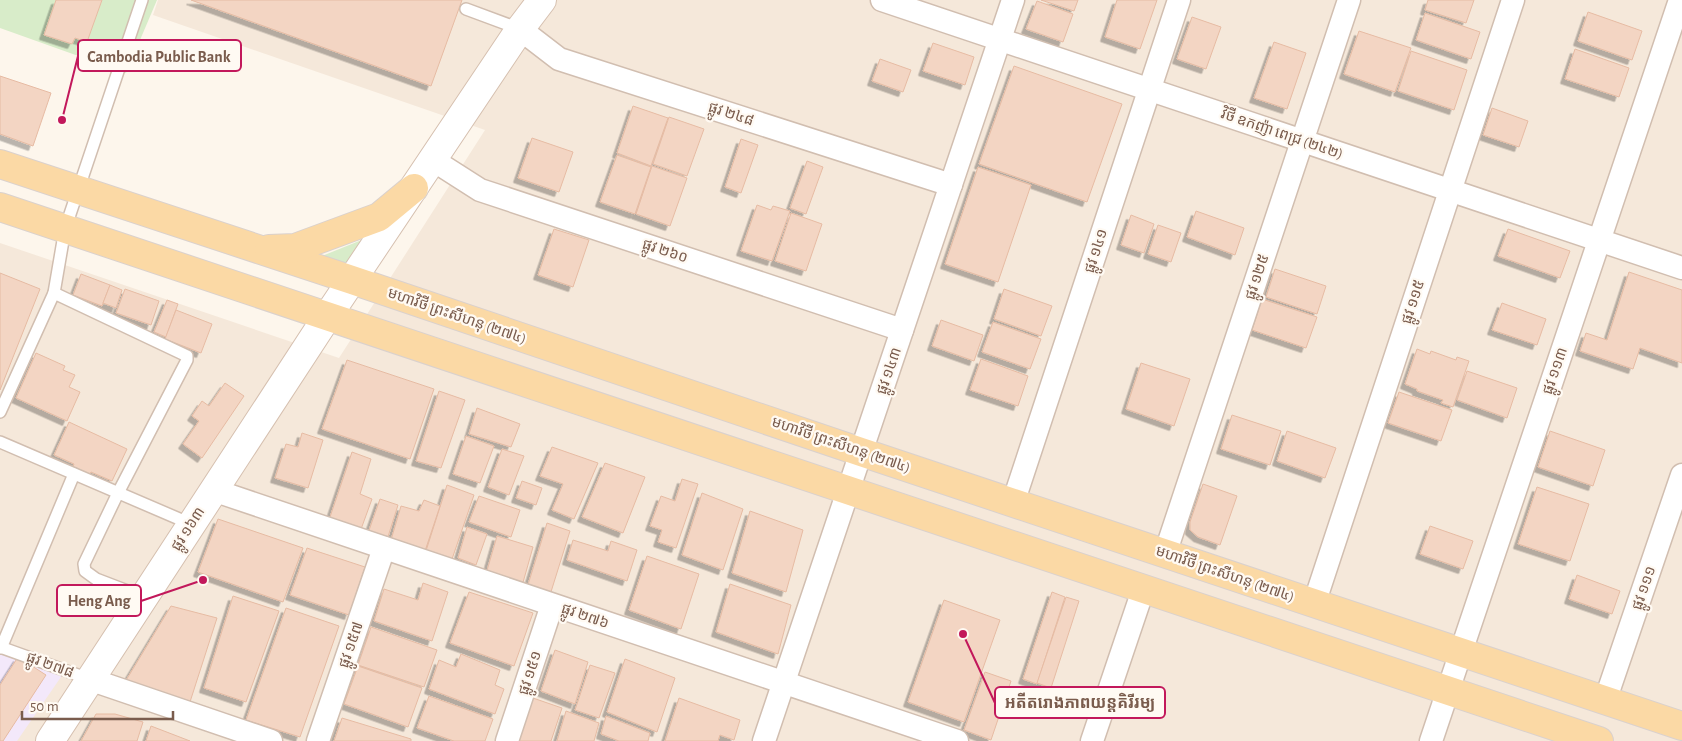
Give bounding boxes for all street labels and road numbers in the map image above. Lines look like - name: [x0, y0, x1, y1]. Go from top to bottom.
- street label: ផ្លូវ ២៤៨: [705, 100, 756, 134]
- street label: វិថី ឧកញ៉ា ពេជ្រ (២៤២): [1219, 104, 1346, 163]
- street label: ផ្លូវ ១៤១: [1082, 227, 1115, 277]
- street label: ផ្លូវ ២៦០: [639, 237, 690, 271]
- street label: ផ្លូវ ១២៥: [1243, 252, 1277, 303]
- street label: ផ្លូវ ១១៥: [1399, 278, 1432, 328]
- street label: មហាវិថី ព្រះសីហនុ (២៧៤): [385, 283, 529, 348]
- street label: ផ្លូវ ១៤៣: [874, 345, 909, 398]
- street label: ផ្លូវ ១១៣: [1540, 345, 1575, 398]
- street label: មហាវិថី ព្រះសីហនុ (២៧៤): [769, 412, 913, 477]
- street label: ផ្លូវ ១៦៣: [168, 504, 212, 557]
- street label: មហាវិថី ព្រះសីហនុ (២៧៤): [1153, 541, 1297, 606]
- street label: ផ្លូវ ១១១: [1630, 564, 1664, 614]
- street label: ផ្លូវ ២៧៦: [557, 601, 611, 636]
- street label: ផ្លូវ ១៥៧: [336, 620, 371, 672]
- street label: ផ្លូវ ១៥១: [516, 649, 549, 699]
- street label: ផ្លូវ ២៧៨: [22, 650, 76, 686]

